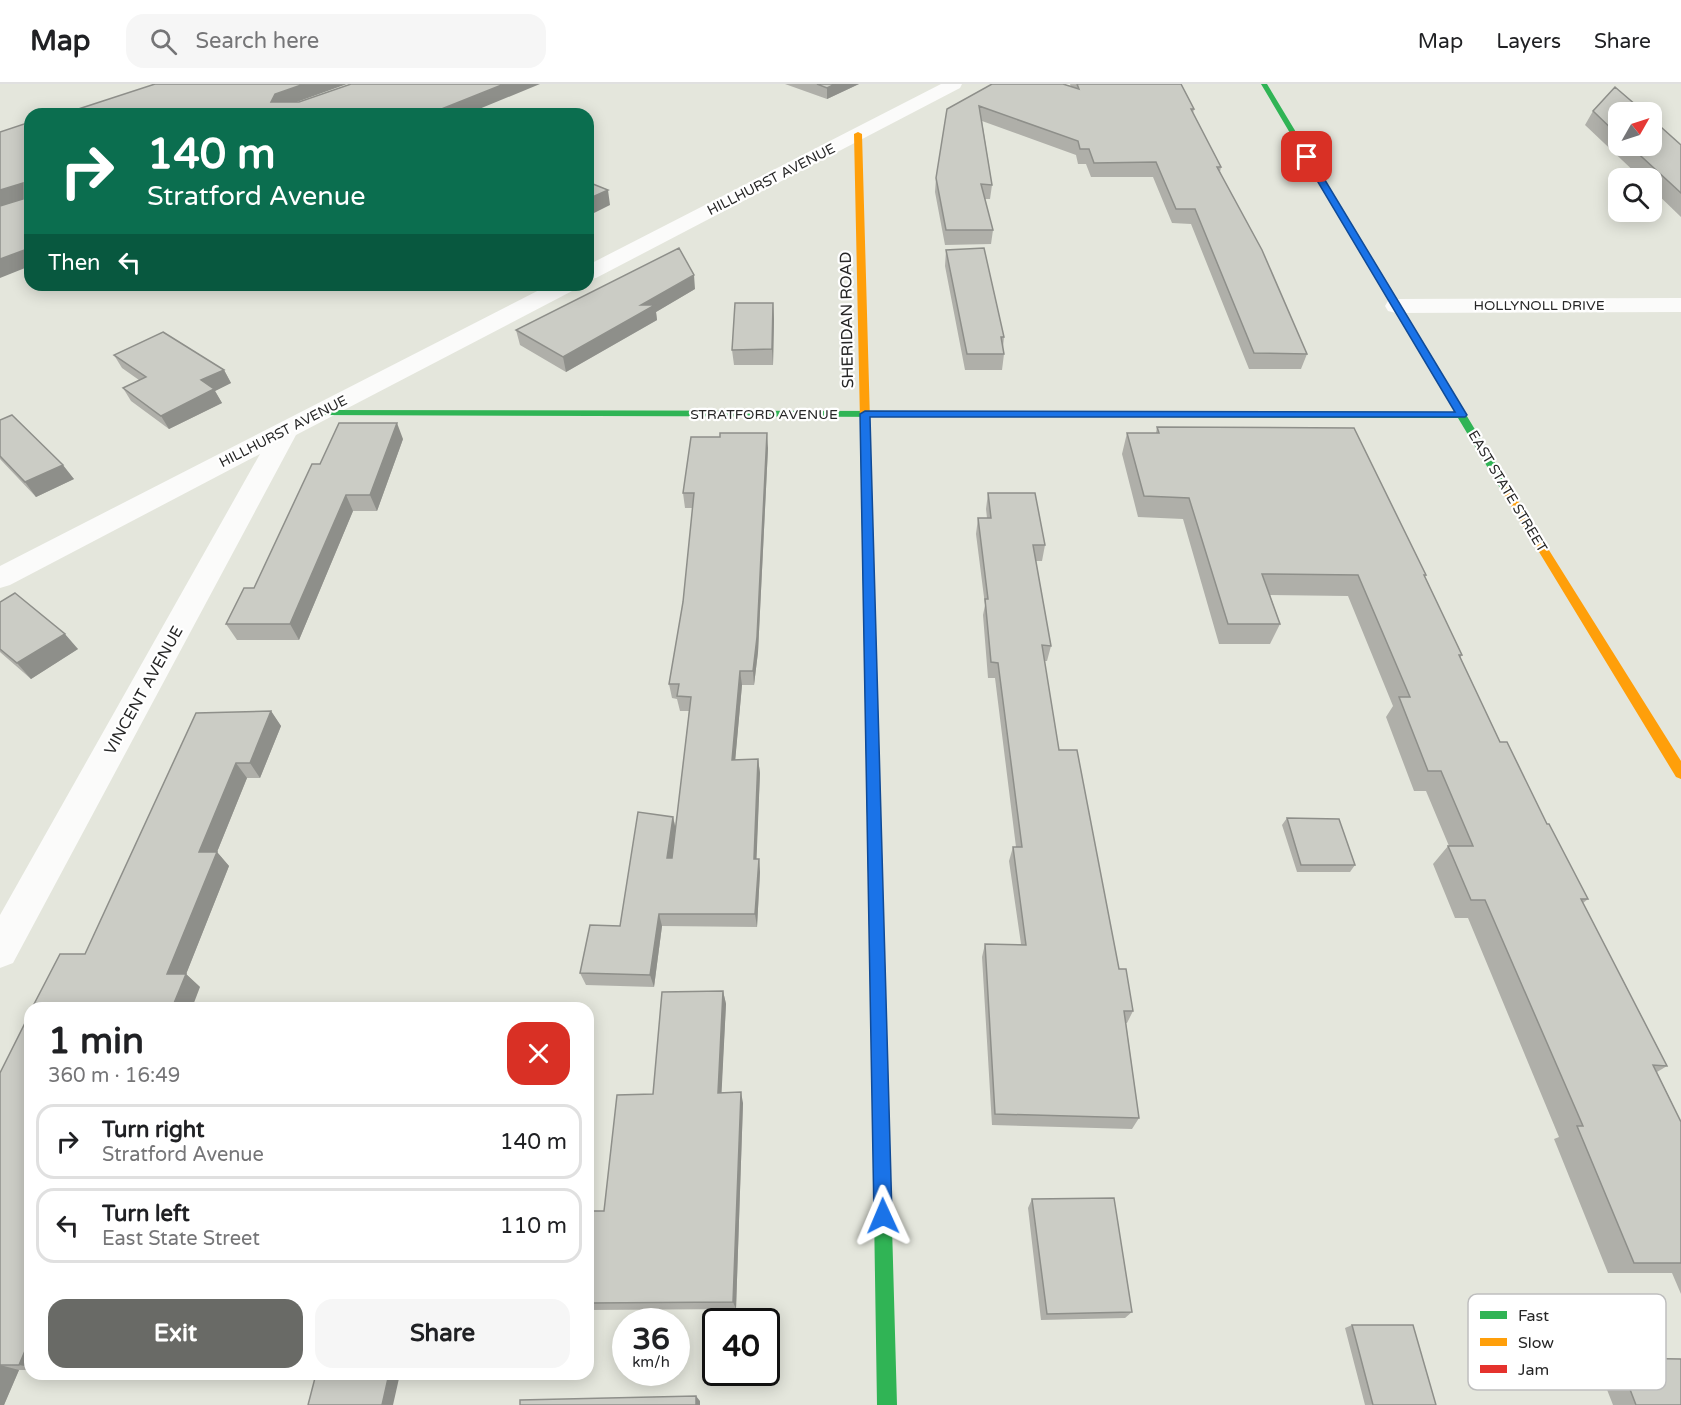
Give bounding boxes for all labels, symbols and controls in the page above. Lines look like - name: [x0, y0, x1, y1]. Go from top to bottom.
- search box: [126, 14, 546, 68]
- text: Map: [30, 24, 90, 58]
- icon: search: [147, 25, 180, 58]
- text: Search here: [195, 28, 319, 54]
- text: Map: [1418, 29, 1463, 54]
- text: Layers: [1496, 29, 1561, 54]
- text: Share: [1594, 29, 1651, 54]
- north arrow: [1608, 102, 1662, 156]
- map controls: [1608, 102, 1662, 222]
- text: 140 m: [147, 129, 276, 180]
- pin: [1281, 131, 1332, 182]
- icon: right: [48, 132, 126, 210]
- street label: HILLHURST AVENUE: [704, 140, 838, 219]
- icon: arrive: [1290, 140, 1323, 173]
- button: search: [1608, 168, 1662, 222]
- text: Stratford Avenue: [147, 180, 365, 213]
- icon: left: [113, 246, 146, 279]
- text: Then: [48, 250, 101, 276]
- street label: SHERIDAN ROAD: [836, 251, 858, 389]
- street label: HOLLYNOLL DRIVE: [1473, 297, 1605, 314]
- street label: HILLHURST AVENUE: [216, 392, 350, 471]
- street label: STRATFORD AVENUE: [690, 406, 838, 423]
- street label: EAST STATE STREET: [1464, 427, 1551, 556]
- street label: VINCENT AVENUE: [100, 623, 188, 758]
- text: 1 min: [48, 1020, 144, 1063]
- button: close: [507, 1022, 570, 1085]
- text: 360 m · 16:49: [48, 1064, 180, 1088]
- text: Turn right: [102, 1117, 204, 1143]
- icon: right: [51, 1125, 84, 1158]
- text: 140 m: [500, 1129, 567, 1155]
- text: Stratford Avenue: [102, 1143, 264, 1167]
- position arrow: [851, 1184, 915, 1248]
- text: Turn left: [102, 1201, 190, 1227]
- icon: left: [51, 1209, 84, 1242]
- text: 110 m: [500, 1213, 567, 1239]
- text: East State Street: [102, 1227, 260, 1251]
- legend: [1468, 1294, 1666, 1390]
- button: Exit: [48, 1299, 303, 1368]
- button: Share: [315, 1299, 570, 1368]
- text: Fast: [1518, 1306, 1549, 1326]
- speed limit sign: 40: [702, 1308, 780, 1386]
- text: 36: [632, 1321, 670, 1358]
- text: Slow: [1518, 1333, 1554, 1353]
- text: km/h: [632, 1353, 670, 1371]
- text: Jam: [1518, 1360, 1549, 1380]

